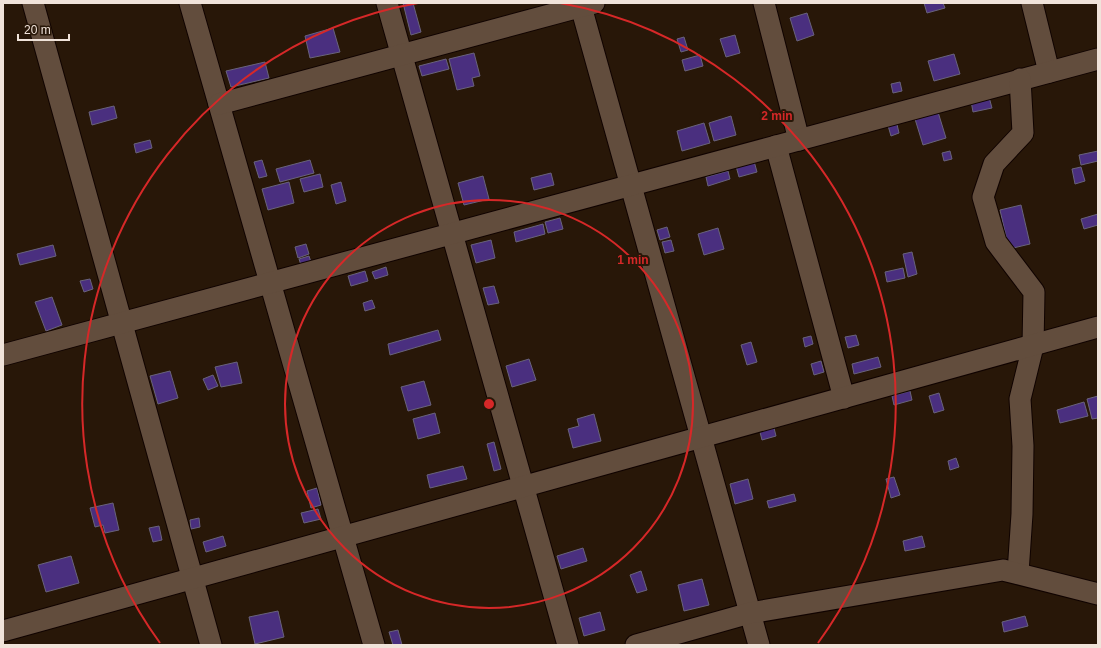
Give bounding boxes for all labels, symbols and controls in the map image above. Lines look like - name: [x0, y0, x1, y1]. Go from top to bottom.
- scale bar: [18, 16, 69, 42]
- text: 20 m: [24, 23, 51, 37]
- text: 2 min: [761, 109, 793, 123]
- text: 1 min: [617, 253, 649, 267]
- centre of rings: [482, 397, 496, 411]

